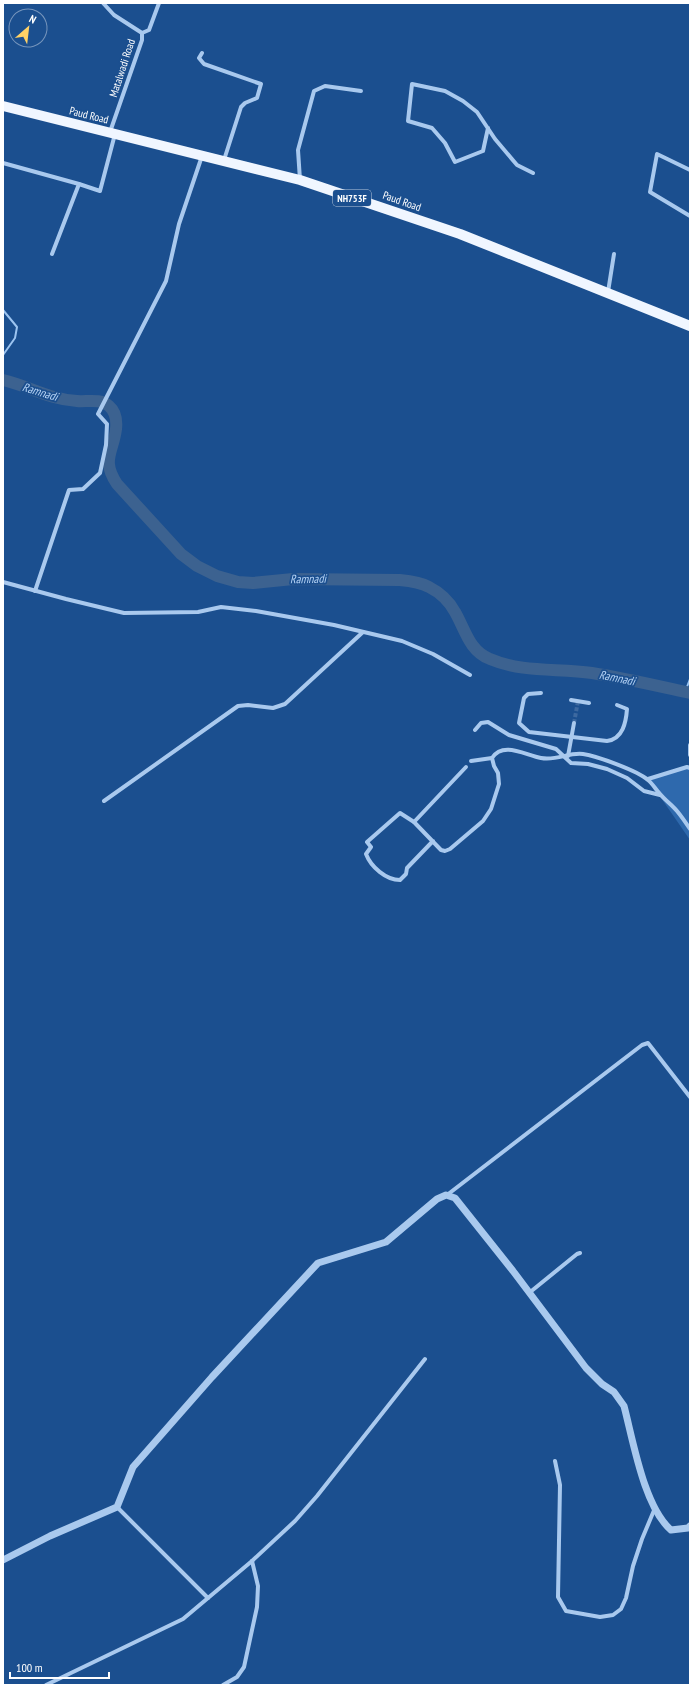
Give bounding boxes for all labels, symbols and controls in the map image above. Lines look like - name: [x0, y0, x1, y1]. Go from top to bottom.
- north arrow: [8, 8, 48, 48]
- text: N: [27, 12, 39, 27]
- street label: Matalwadi Road: [106, 37, 138, 99]
- street label: Paud Road: [68, 103, 110, 127]
- street label: Paud Road: [381, 188, 423, 214]
- road number: NH753F: [333, 190, 371, 206]
- water label: Ramnadi: [21, 379, 61, 404]
- water label: Ramnadi: [290, 571, 328, 586]
- water label: Ramnadi: [598, 667, 638, 689]
- scale bar: [10, 1654, 109, 1680]
- text: 100 m: [16, 1660, 43, 1675]

